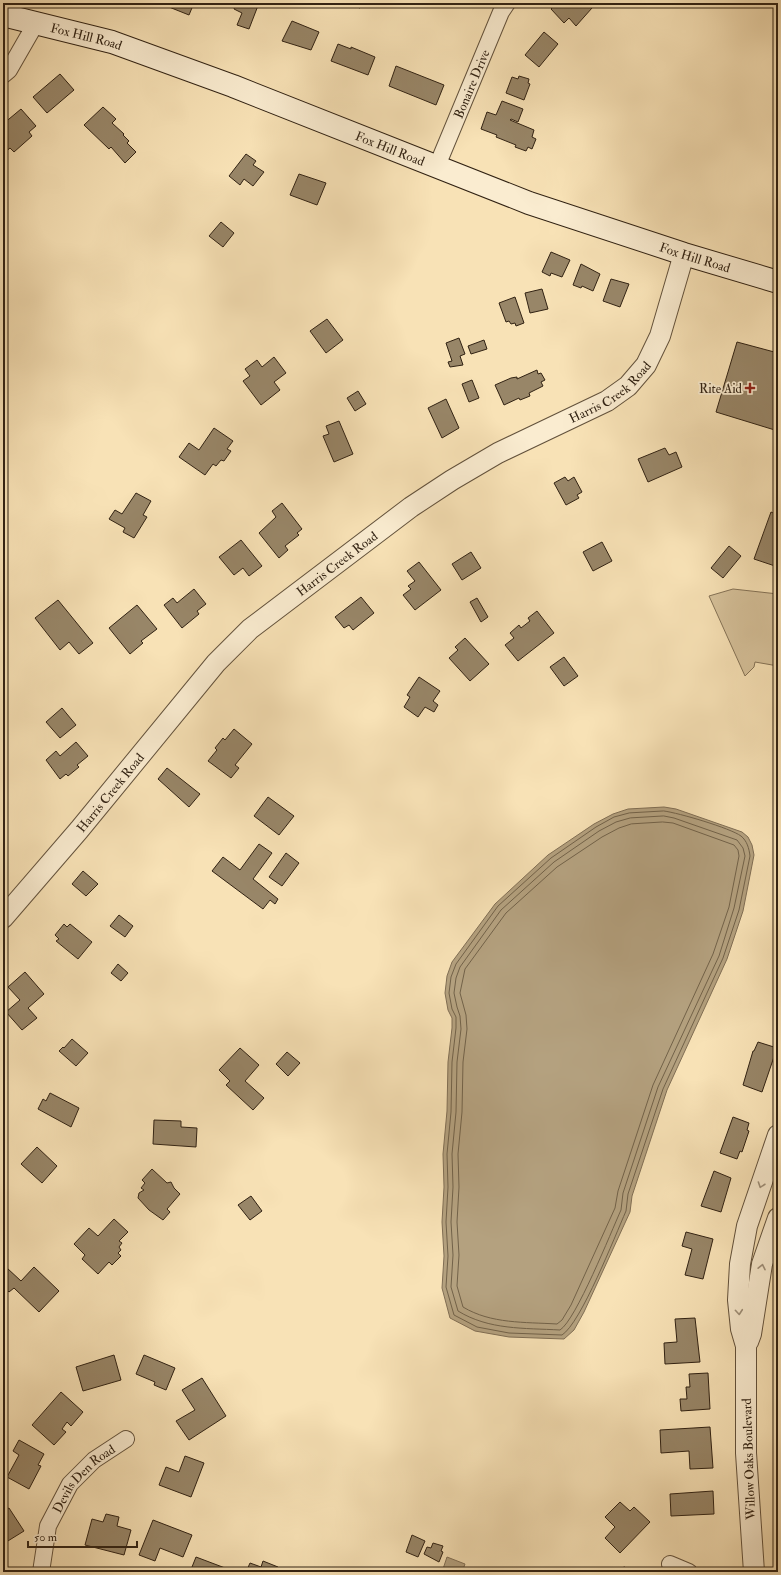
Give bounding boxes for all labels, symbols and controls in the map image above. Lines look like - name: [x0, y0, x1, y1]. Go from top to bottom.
- street label: Fox Hill Road: [49, 20, 125, 54]
- street label: Bonaire Drive: [451, 47, 494, 121]
- street label: Fox Hill Road: [353, 128, 427, 170]
- street label: Fox Hill Road: [657, 239, 733, 277]
- street label: Harris Creek Road: [567, 358, 655, 427]
- place label: Rite Aid: [699, 381, 743, 397]
- marker: Rite Aid: [745, 383, 755, 393]
- street label: Harris Creek Road: [293, 528, 381, 600]
- street label: Harris Creek Road: [74, 750, 148, 836]
- one-way arrow: [757, 1181, 766, 1188]
- one-way arrow: [757, 1263, 765, 1270]
- one-way arrow: [735, 1309, 744, 1315]
- street label: Willow Oaks Boulevard: [739, 1397, 759, 1521]
- street label: Devils Den Road: [49, 1441, 119, 1516]
- scale bar: [28, 1523, 137, 1549]
- text: 50 m: [34, 1530, 58, 1545]

